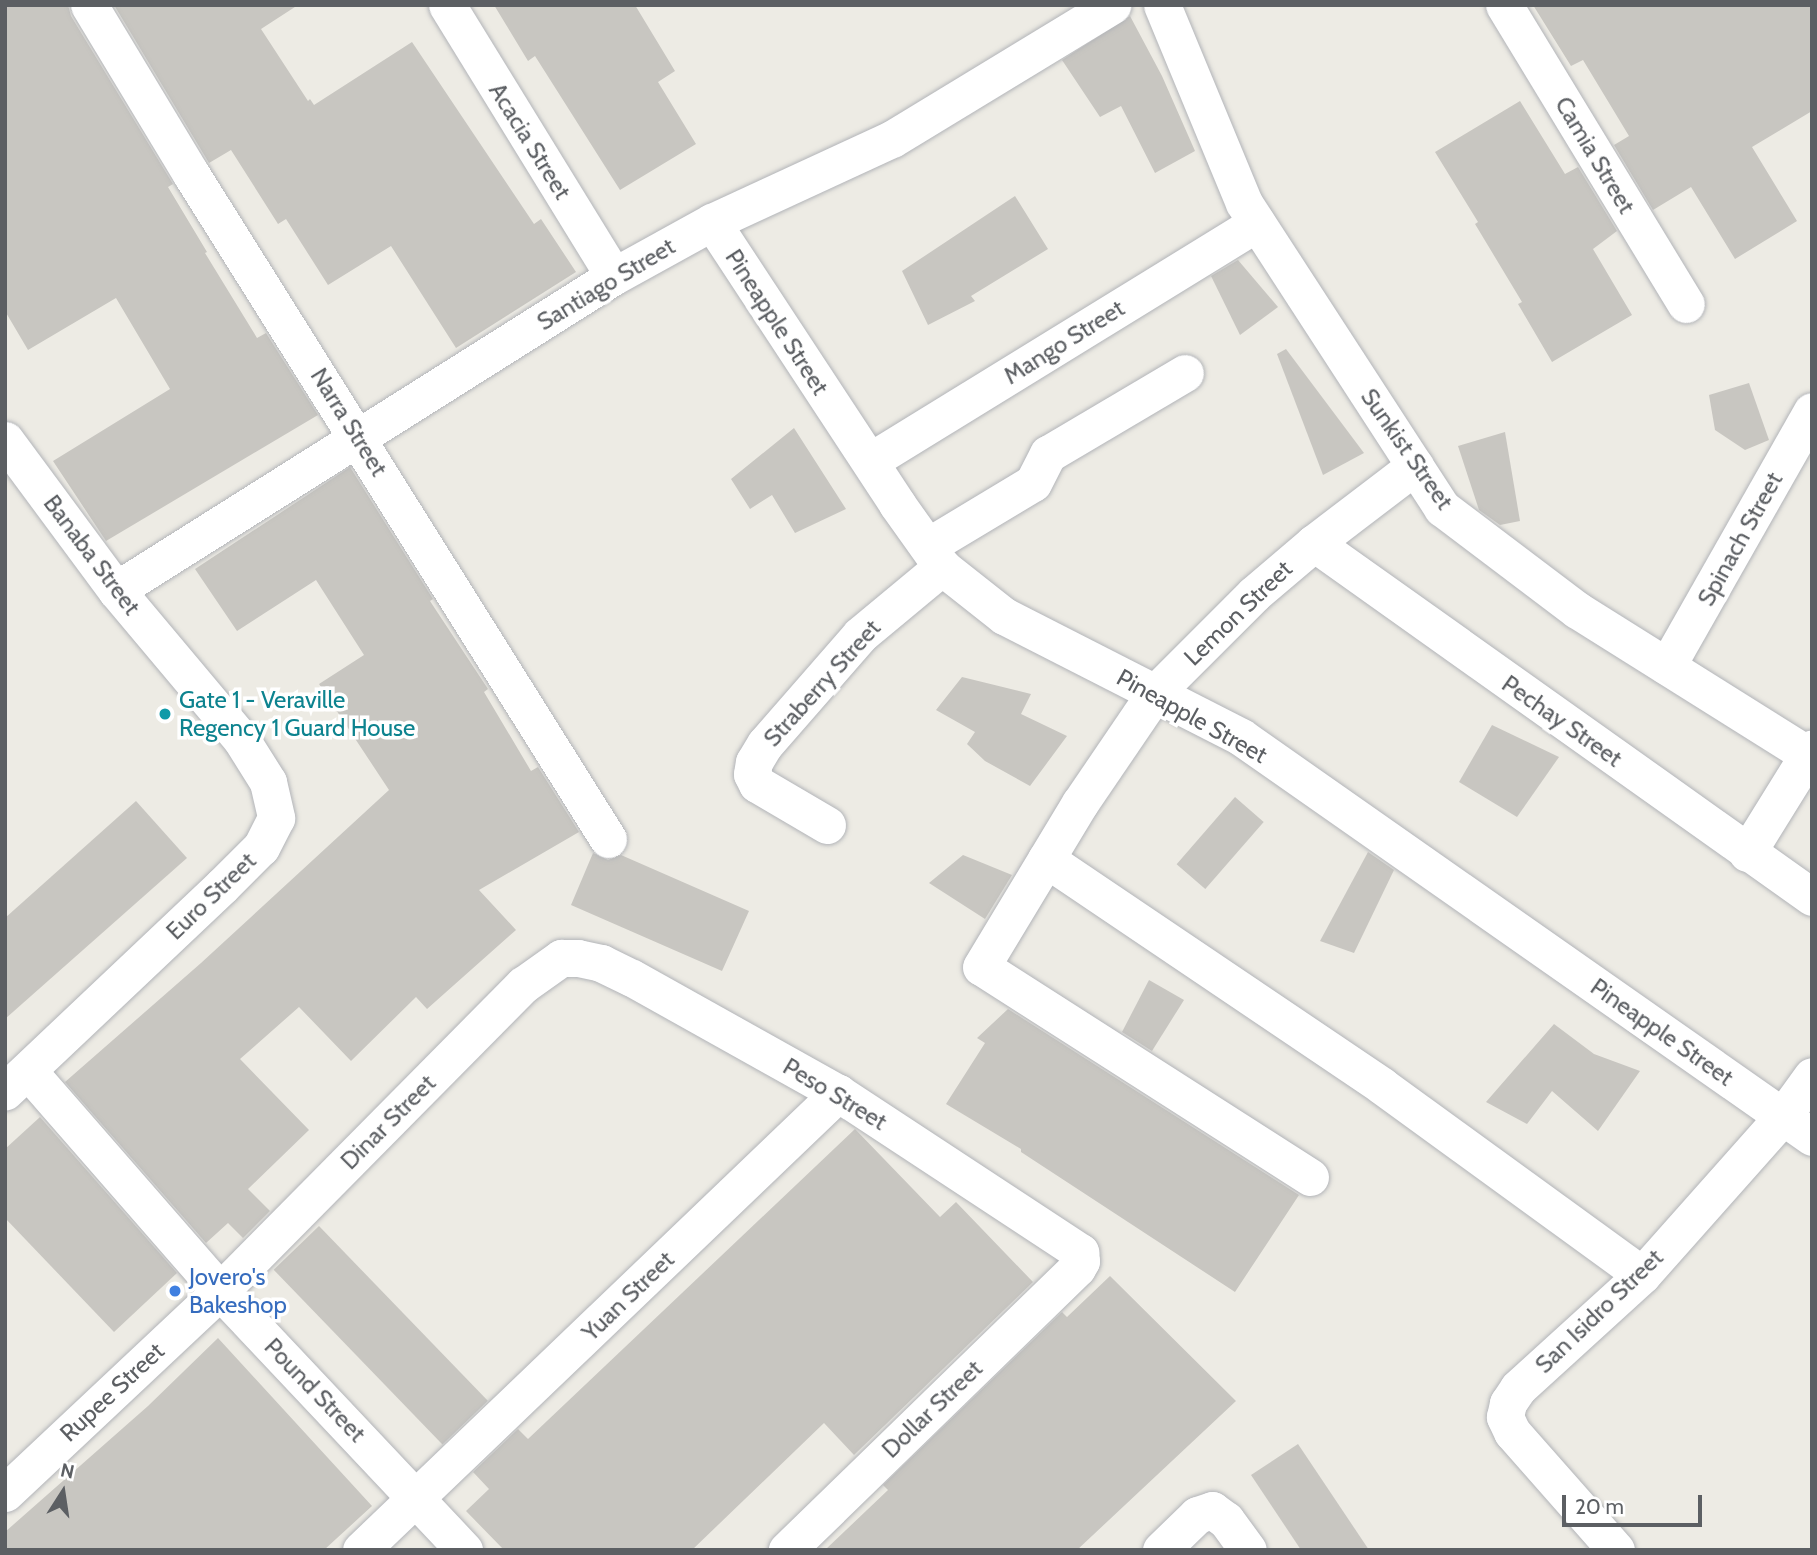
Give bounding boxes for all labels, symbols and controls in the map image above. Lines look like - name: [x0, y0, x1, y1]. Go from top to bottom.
- street label: Acacia Street: [483, 78, 577, 204]
- street label: Camia Street: [1549, 91, 1641, 219]
- street label: Santiago Street: [532, 232, 680, 336]
- street label: Pineapple Street: [719, 244, 835, 400]
- street label: Mango Street: [998, 294, 1130, 390]
- street label: Narra Street: [305, 363, 393, 481]
- street label: Sunkist Street: [1355, 383, 1459, 515]
- street label: Spinach Street: [1691, 467, 1789, 611]
- street label: Banaba Street: [38, 489, 146, 621]
- street label: Lemon Street: [1178, 554, 1298, 672]
- street label: Straberry Street: [758, 614, 886, 752]
- street label: Pineapple Street: [1112, 663, 1272, 769]
- street label: Pechay Street: [1496, 669, 1628, 773]
- place label: Gate 1 - Veraville Regency 1 Guard House: [179, 686, 415, 742]
- marker: Gate 1 - Veraville Regency 1 Guard House: [157, 706, 173, 722]
- street label: Euro Street: [160, 846, 262, 946]
- street label: Pineapple Street: [1585, 972, 1739, 1092]
- street label: Peso Street: [778, 1052, 892, 1136]
- street label: Dinar Street: [335, 1069, 441, 1175]
- street label: San Isidro Street: [1529, 1243, 1669, 1379]
- street label: Yuan Street: [576, 1245, 680, 1347]
- place label: Jovero's Bakeshop: [189, 1263, 287, 1319]
- marker: Jovero's Bakeshop: [167, 1283, 183, 1299]
- street label: Pound Street: [258, 1332, 372, 1448]
- street label: Rupee Street: [54, 1337, 170, 1447]
- street label: Dollar Street: [876, 1354, 988, 1464]
- north arrow: [28, 1457, 98, 1527]
- text: N: [59, 1458, 76, 1484]
- scale bar: [1565, 1482, 1705, 1526]
- text: 20 m: [1575, 1494, 1624, 1519]

